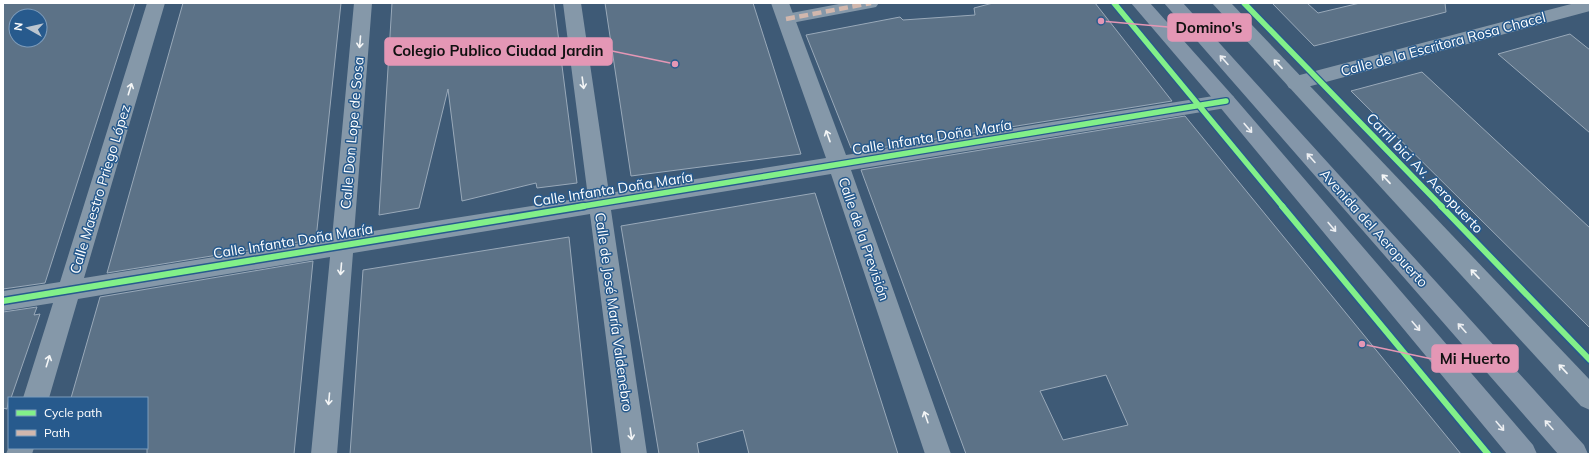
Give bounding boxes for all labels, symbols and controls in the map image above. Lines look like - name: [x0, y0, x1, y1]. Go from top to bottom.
- north arrow: [8, 8, 48, 48]
- street label: Calle de la Escritora Rosa Chacel: [1339, 8, 1547, 80]
- callout: Domino's: [1168, 14, 1251, 41]
- text: Domino's: [1176, 18, 1242, 37]
- text: N: [11, 22, 26, 32]
- one-way arrow: [356, 35, 364, 48]
- callout: Colegio Publico Ciudad Jardin: [385, 38, 612, 65]
- text: Colegio Publico Ciudad Jardin: [392, 41, 604, 60]
- street label: Calle Don Lope de Sosa: [336, 56, 368, 210]
- one-way arrow: [1220, 56, 1229, 66]
- one-way arrow: [1273, 59, 1283, 69]
- one-way arrow: [579, 76, 587, 89]
- one-way arrow: [127, 83, 134, 96]
- street label: Calle Maestro Priego López: [66, 102, 134, 276]
- street label: Carril bici Av. Aeropuerto: [1363, 109, 1487, 237]
- street label: Calle Infanta Doña María: [851, 115, 1013, 159]
- one-way arrow: [1244, 123, 1253, 133]
- one-way arrow: [824, 130, 832, 142]
- one-way arrow: [1306, 152, 1315, 163]
- street label: Avenida del Aeropuerto: [1316, 165, 1432, 291]
- street label: Calle Infanta Doña María: [532, 167, 694, 211]
- one-way arrow: [1381, 174, 1391, 184]
- street label: Calle de la Previsión: [834, 175, 894, 303]
- street label: Calle de José María Valdenebro: [591, 211, 637, 413]
- street label: Calle Infanta Doña María: [212, 219, 374, 263]
- one-way arrow: [1328, 222, 1337, 232]
- one-way arrow: [337, 262, 344, 275]
- one-way arrow: [1470, 269, 1479, 279]
- one-way arrow: [1412, 321, 1421, 332]
- one-way arrow: [1458, 323, 1467, 333]
- callout: Mi Huerto: [1432, 345, 1518, 372]
- text: Mi Huerto: [1440, 349, 1510, 368]
- one-way arrow: [45, 354, 52, 367]
- one-way arrow: [1559, 364, 1568, 374]
- one-way arrow: [325, 392, 333, 405]
- legend: [8, 397, 148, 449]
- text: Cycle path: [44, 405, 102, 420]
- one-way arrow: [921, 412, 929, 424]
- one-way arrow: [1496, 420, 1505, 431]
- one-way arrow: [1544, 420, 1553, 430]
- text: Path: [44, 425, 70, 440]
- one-way arrow: [627, 427, 635, 440]

